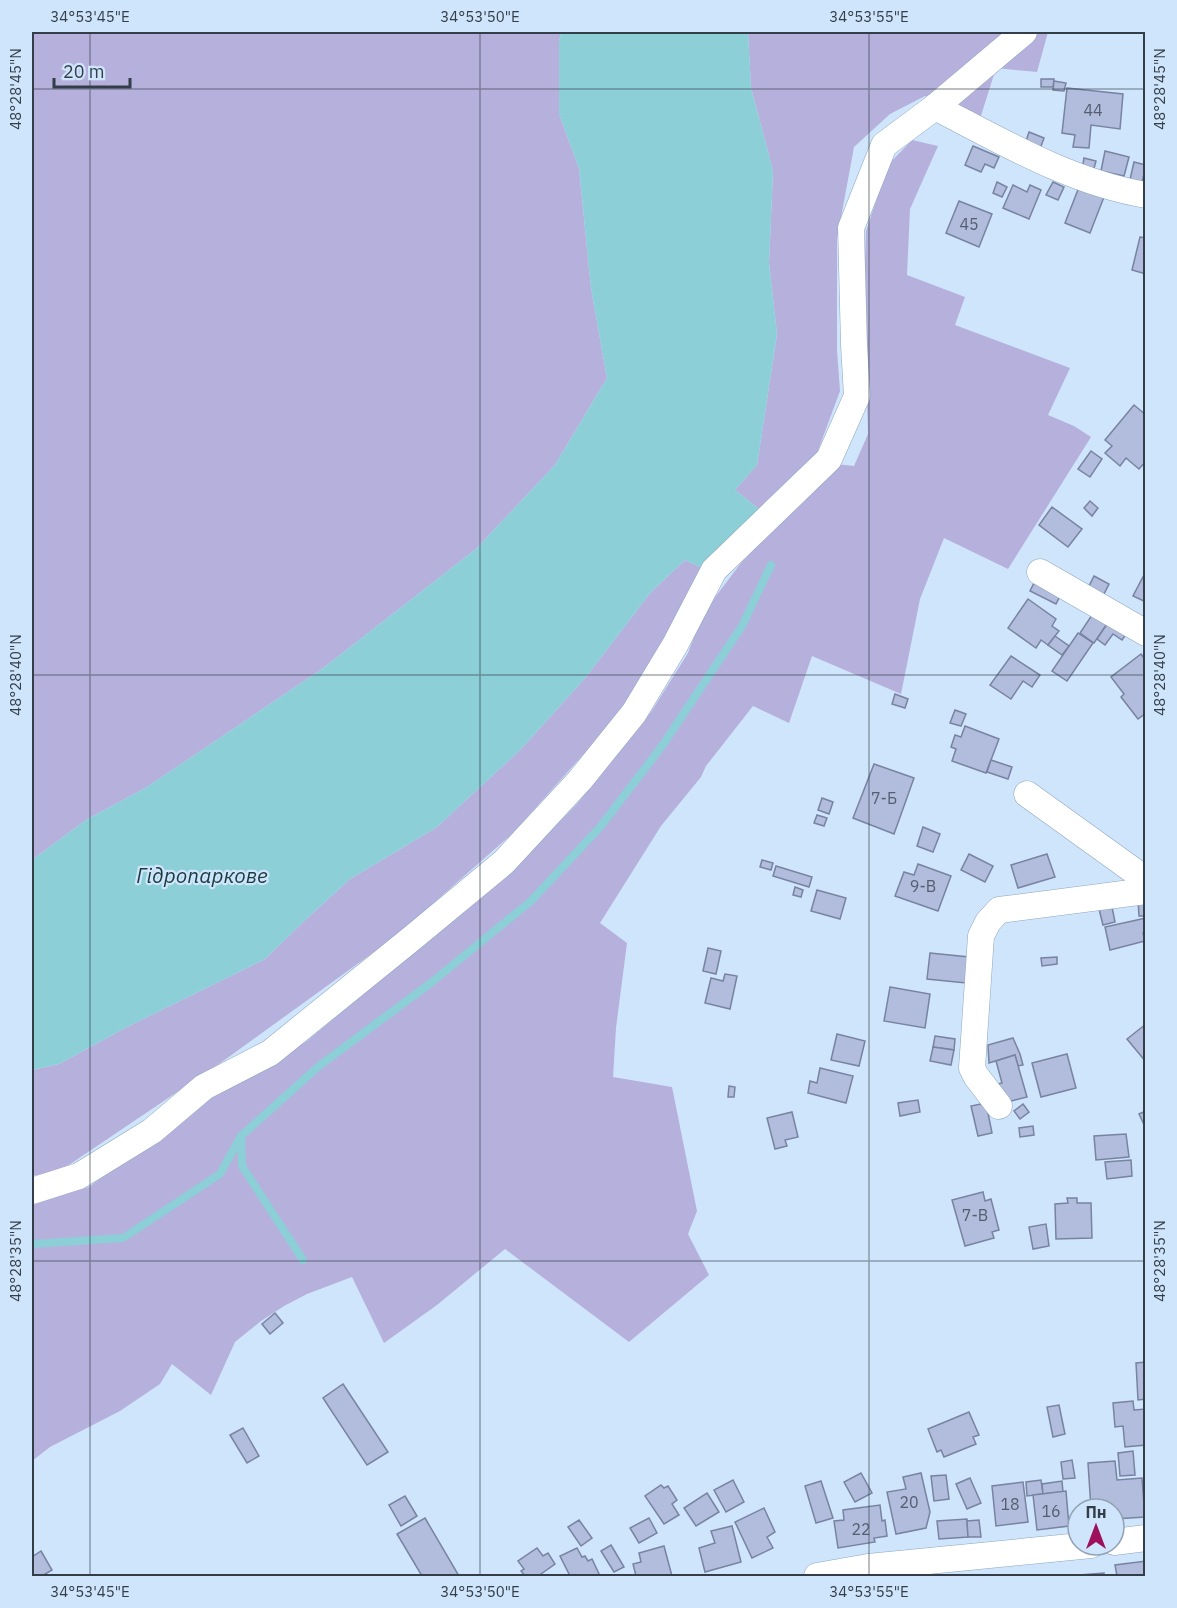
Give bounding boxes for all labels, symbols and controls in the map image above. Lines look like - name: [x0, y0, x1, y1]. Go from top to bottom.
- text: 34°53'45"E: [50, 7, 130, 26]
- text: 34°53'50"E: [440, 7, 520, 26]
- text: 34°53'55"E: [829, 7, 909, 26]
- text: 48°28'45"N: [6, 48, 25, 130]
- text: 48°28'45"N: [1150, 48, 1169, 130]
- scale bar: [54, 51, 130, 89]
- text: 20 m: [63, 60, 105, 83]
- house number: 44: [1083, 100, 1103, 120]
- house number: 45: [959, 214, 979, 234]
- text: 48°28'40"N: [6, 634, 25, 716]
- text: 48°28'40"N: [1150, 634, 1169, 716]
- house number: 7-Б: [871, 788, 897, 808]
- water label: Гідропаркове: [136, 861, 268, 889]
- house number: 9-В: [910, 876, 936, 896]
- house number: 7-В: [962, 1205, 988, 1225]
- text: 48°28'35"N: [6, 1220, 25, 1302]
- text: 48°28'35"N: [1150, 1220, 1169, 1302]
- house number: 20: [899, 1492, 919, 1512]
- house number: 18: [1000, 1494, 1020, 1514]
- north arrow: [1066, 1497, 1126, 1557]
- house number: 16: [1041, 1501, 1061, 1521]
- text: Пн: [1085, 1502, 1107, 1522]
- house number: 22: [851, 1519, 871, 1539]
- text: 34°53'45"E: [50, 1582, 130, 1601]
- text: 34°53'50"E: [440, 1582, 520, 1601]
- text: 34°53'55"E: [829, 1582, 909, 1601]

